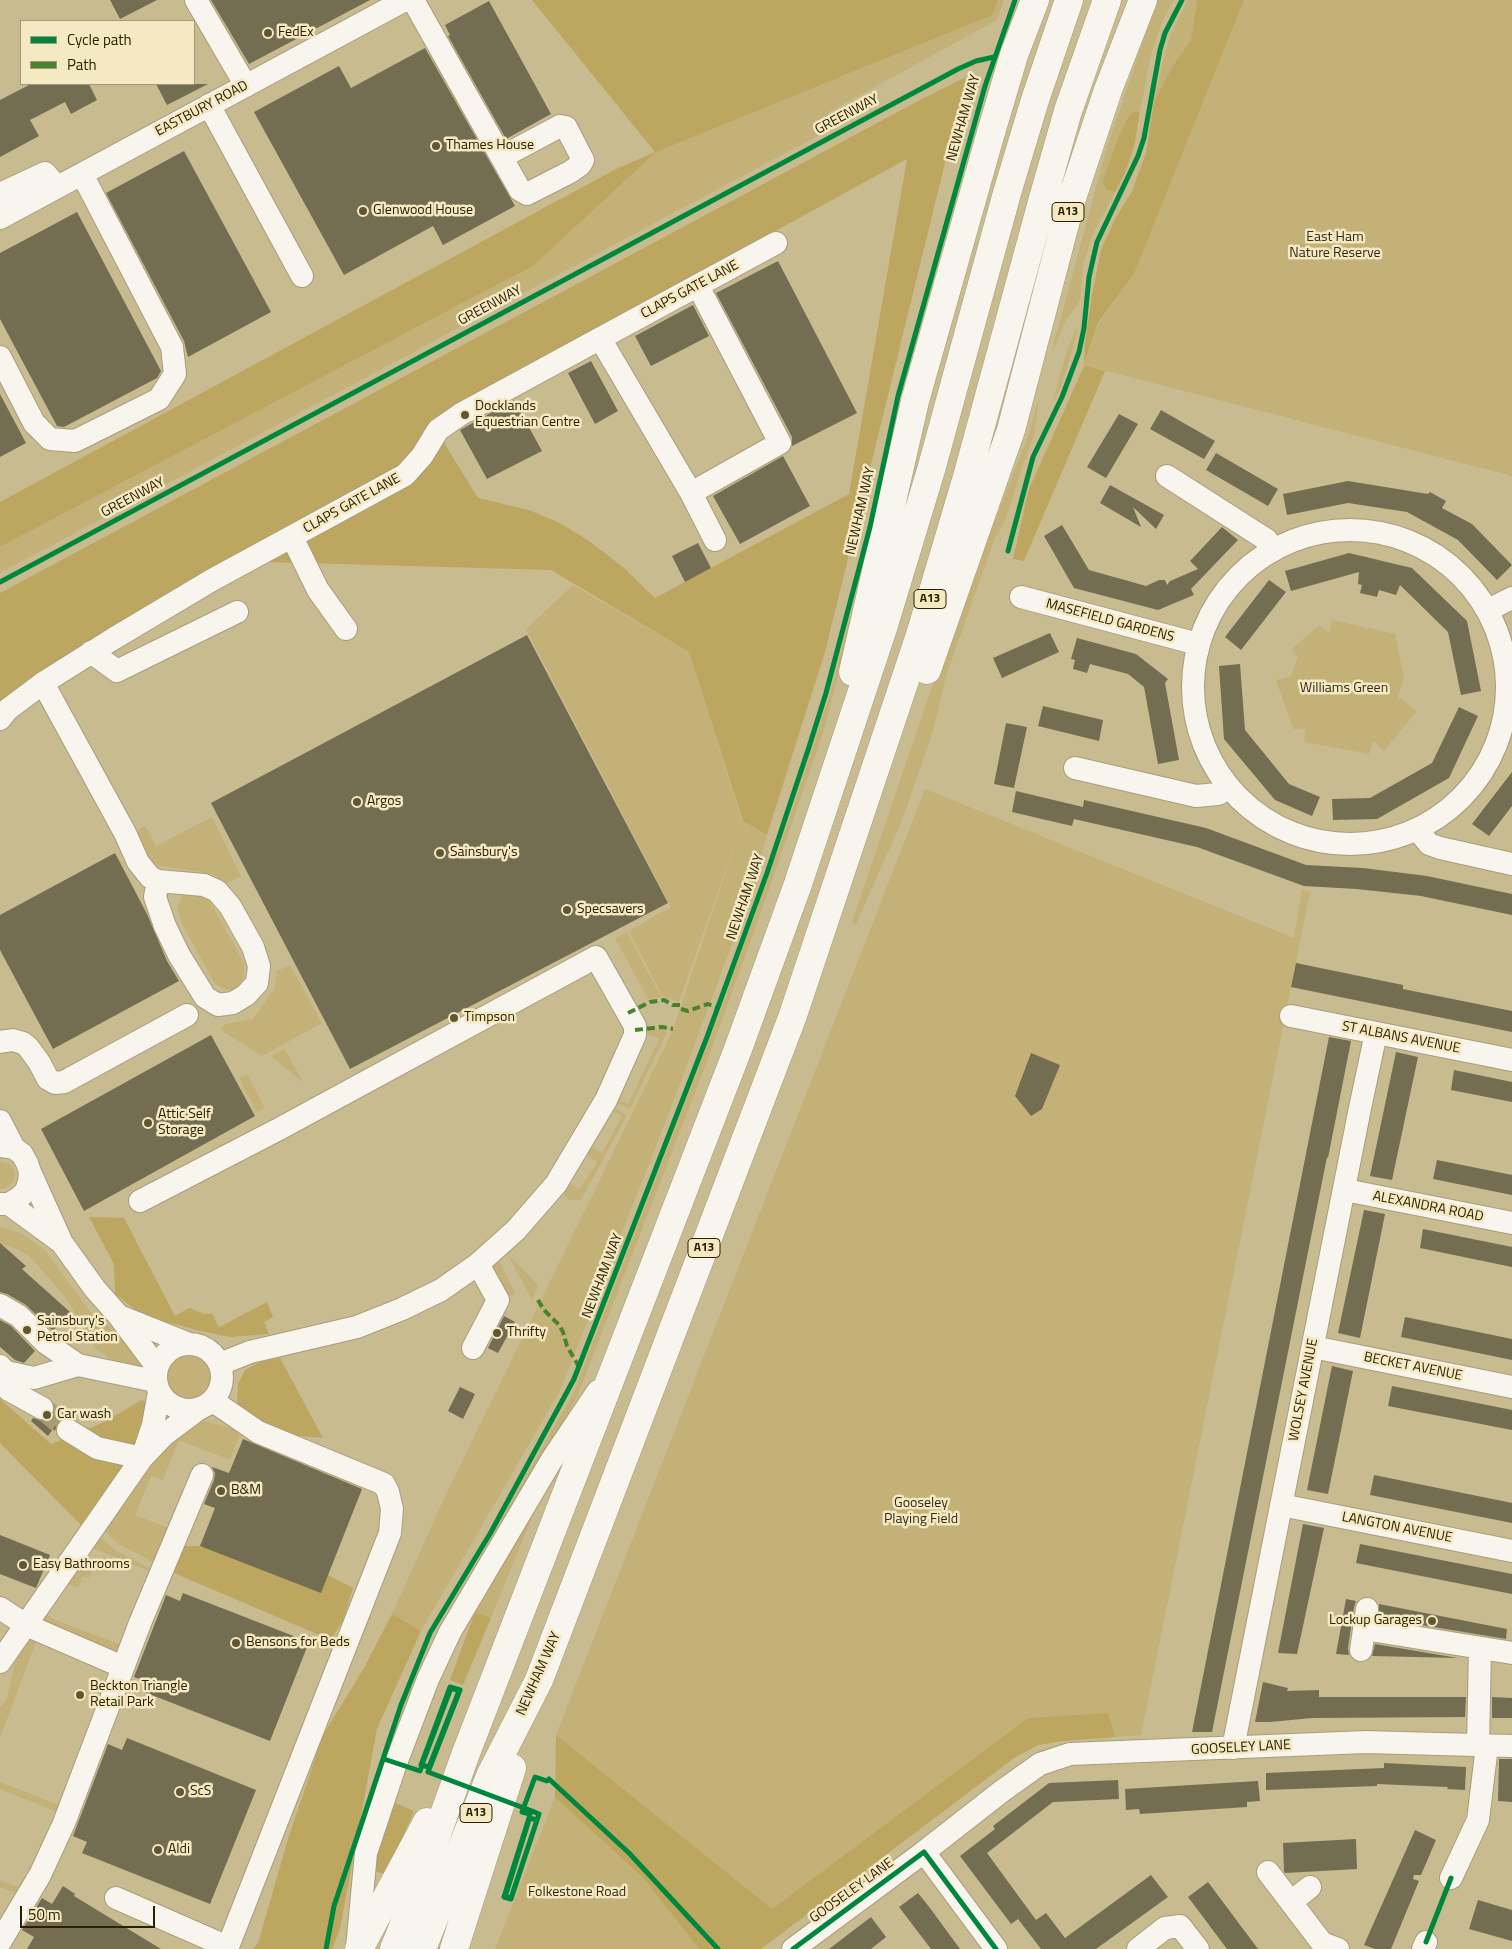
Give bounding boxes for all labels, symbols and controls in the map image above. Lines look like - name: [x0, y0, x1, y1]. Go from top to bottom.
- legend: [20, 20, 195, 85]
- place label: FedEx: [278, 25, 314, 41]
- marker: FedEx: [262, 27, 274, 39]
- text: Cycle path: [67, 28, 132, 51]
- text: Path: [67, 53, 97, 76]
- street label: NEWHAM WAY: [944, 73, 984, 163]
- street label: EASTBURY ROAD: [153, 78, 251, 140]
- street label: GREENWAY: [812, 91, 882, 139]
- place label: Thames House: [446, 138, 534, 154]
- marker: Thames House: [430, 140, 442, 152]
- road number: A13: [1052, 202, 1084, 222]
- place label: Glenwood House: [373, 203, 473, 219]
- marker: Glenwood House: [357, 205, 369, 217]
- park label: East Ham Nature Reserve: [1289, 230, 1381, 262]
- street label: CLAPS GATE LANE: [638, 257, 742, 323]
- street label: GREENWAY: [455, 282, 525, 330]
- place label: Docklands Equestrian Centre: [475, 399, 580, 432]
- marker: Docklands Equestrian Centre: [459, 409, 471, 421]
- street label: NEWHAM WAY: [843, 465, 879, 557]
- street label: CLAPS GATE LANE: [301, 470, 403, 538]
- street label: GREENWAY: [98, 474, 168, 522]
- road number: A13: [914, 590, 946, 608]
- street label: MASEFIELD GARDENS: [1044, 596, 1176, 646]
- park label: Williams Green: [1300, 681, 1388, 697]
- place label: Argos: [367, 794, 401, 810]
- marker: Argos: [351, 796, 363, 808]
- place label: Sainsbury's: [450, 845, 517, 861]
- marker: Sainsbury's: [434, 847, 446, 859]
- street label: NEWHAM WAY: [723, 852, 769, 942]
- place label: Specsavers: [577, 902, 644, 918]
- marker: Specsavers: [561, 904, 573, 916]
- place label: Timpson: [464, 1010, 515, 1026]
- marker: Timpson: [448, 1012, 460, 1024]
- street label: ST ALBANS AVENUE: [1340, 1018, 1462, 1058]
- place label: Attic Self Storage: [158, 1107, 211, 1140]
- marker: Attic Self Storage: [142, 1117, 154, 1129]
- street label: ALEXANDRA ROAD: [1371, 1188, 1485, 1226]
- street label: NEWHAM WAY: [579, 1231, 627, 1321]
- road number: A13: [688, 1238, 720, 1258]
- place label: Sainsbury's Petrol Station: [37, 1314, 118, 1346]
- marker: Sainsbury's Petrol Station: [21, 1324, 33, 1336]
- place label: Thrifty: [507, 1325, 546, 1341]
- marker: Thrifty: [491, 1327, 503, 1339]
- street label: WOLSEY AVENUE: [1286, 1337, 1322, 1443]
- street label: BECKET AVENUE: [1362, 1349, 1464, 1385]
- place label: Car wash: [57, 1407, 111, 1423]
- marker: Car wash: [41, 1409, 53, 1421]
- place label: B&M: [231, 1483, 261, 1499]
- marker: B&M: [215, 1485, 227, 1497]
- park label: Gooseley Playing Field: [884, 1496, 958, 1528]
- street label: LANGTON AVENUE: [1340, 1509, 1454, 1547]
- place label: Easy Bathrooms: [33, 1557, 130, 1573]
- marker: Easy Bathrooms: [17, 1559, 29, 1571]
- place label: Lockup Garages: [1329, 1613, 1422, 1629]
- marker: Lockup Garages: [1426, 1615, 1438, 1627]
- street label: NEWHAM WAY: [513, 1630, 565, 1718]
- place label: Bensons for Beds: [246, 1635, 350, 1651]
- marker: Bensons for Beds: [230, 1637, 242, 1649]
- place label: Beckton Triangle Retail Park: [90, 1679, 188, 1711]
- marker: Beckton Triangle Retail Park: [74, 1689, 86, 1701]
- street label: GOOSELEY LANE: [1191, 1737, 1291, 1759]
- place label: ScS: [190, 1784, 211, 1800]
- marker: ScS: [174, 1786, 186, 1798]
- road number: A13: [460, 1804, 492, 1822]
- place label: Aldi: [168, 1842, 190, 1858]
- marker: Aldi: [152, 1844, 164, 1856]
- street label: GOOSELEY LANE: [807, 1855, 897, 1927]
- park label: Folkestone Road: [528, 1885, 626, 1901]
- scale bar: [22, 1896, 158, 1928]
- text: 50 m: [28, 1903, 61, 1926]

